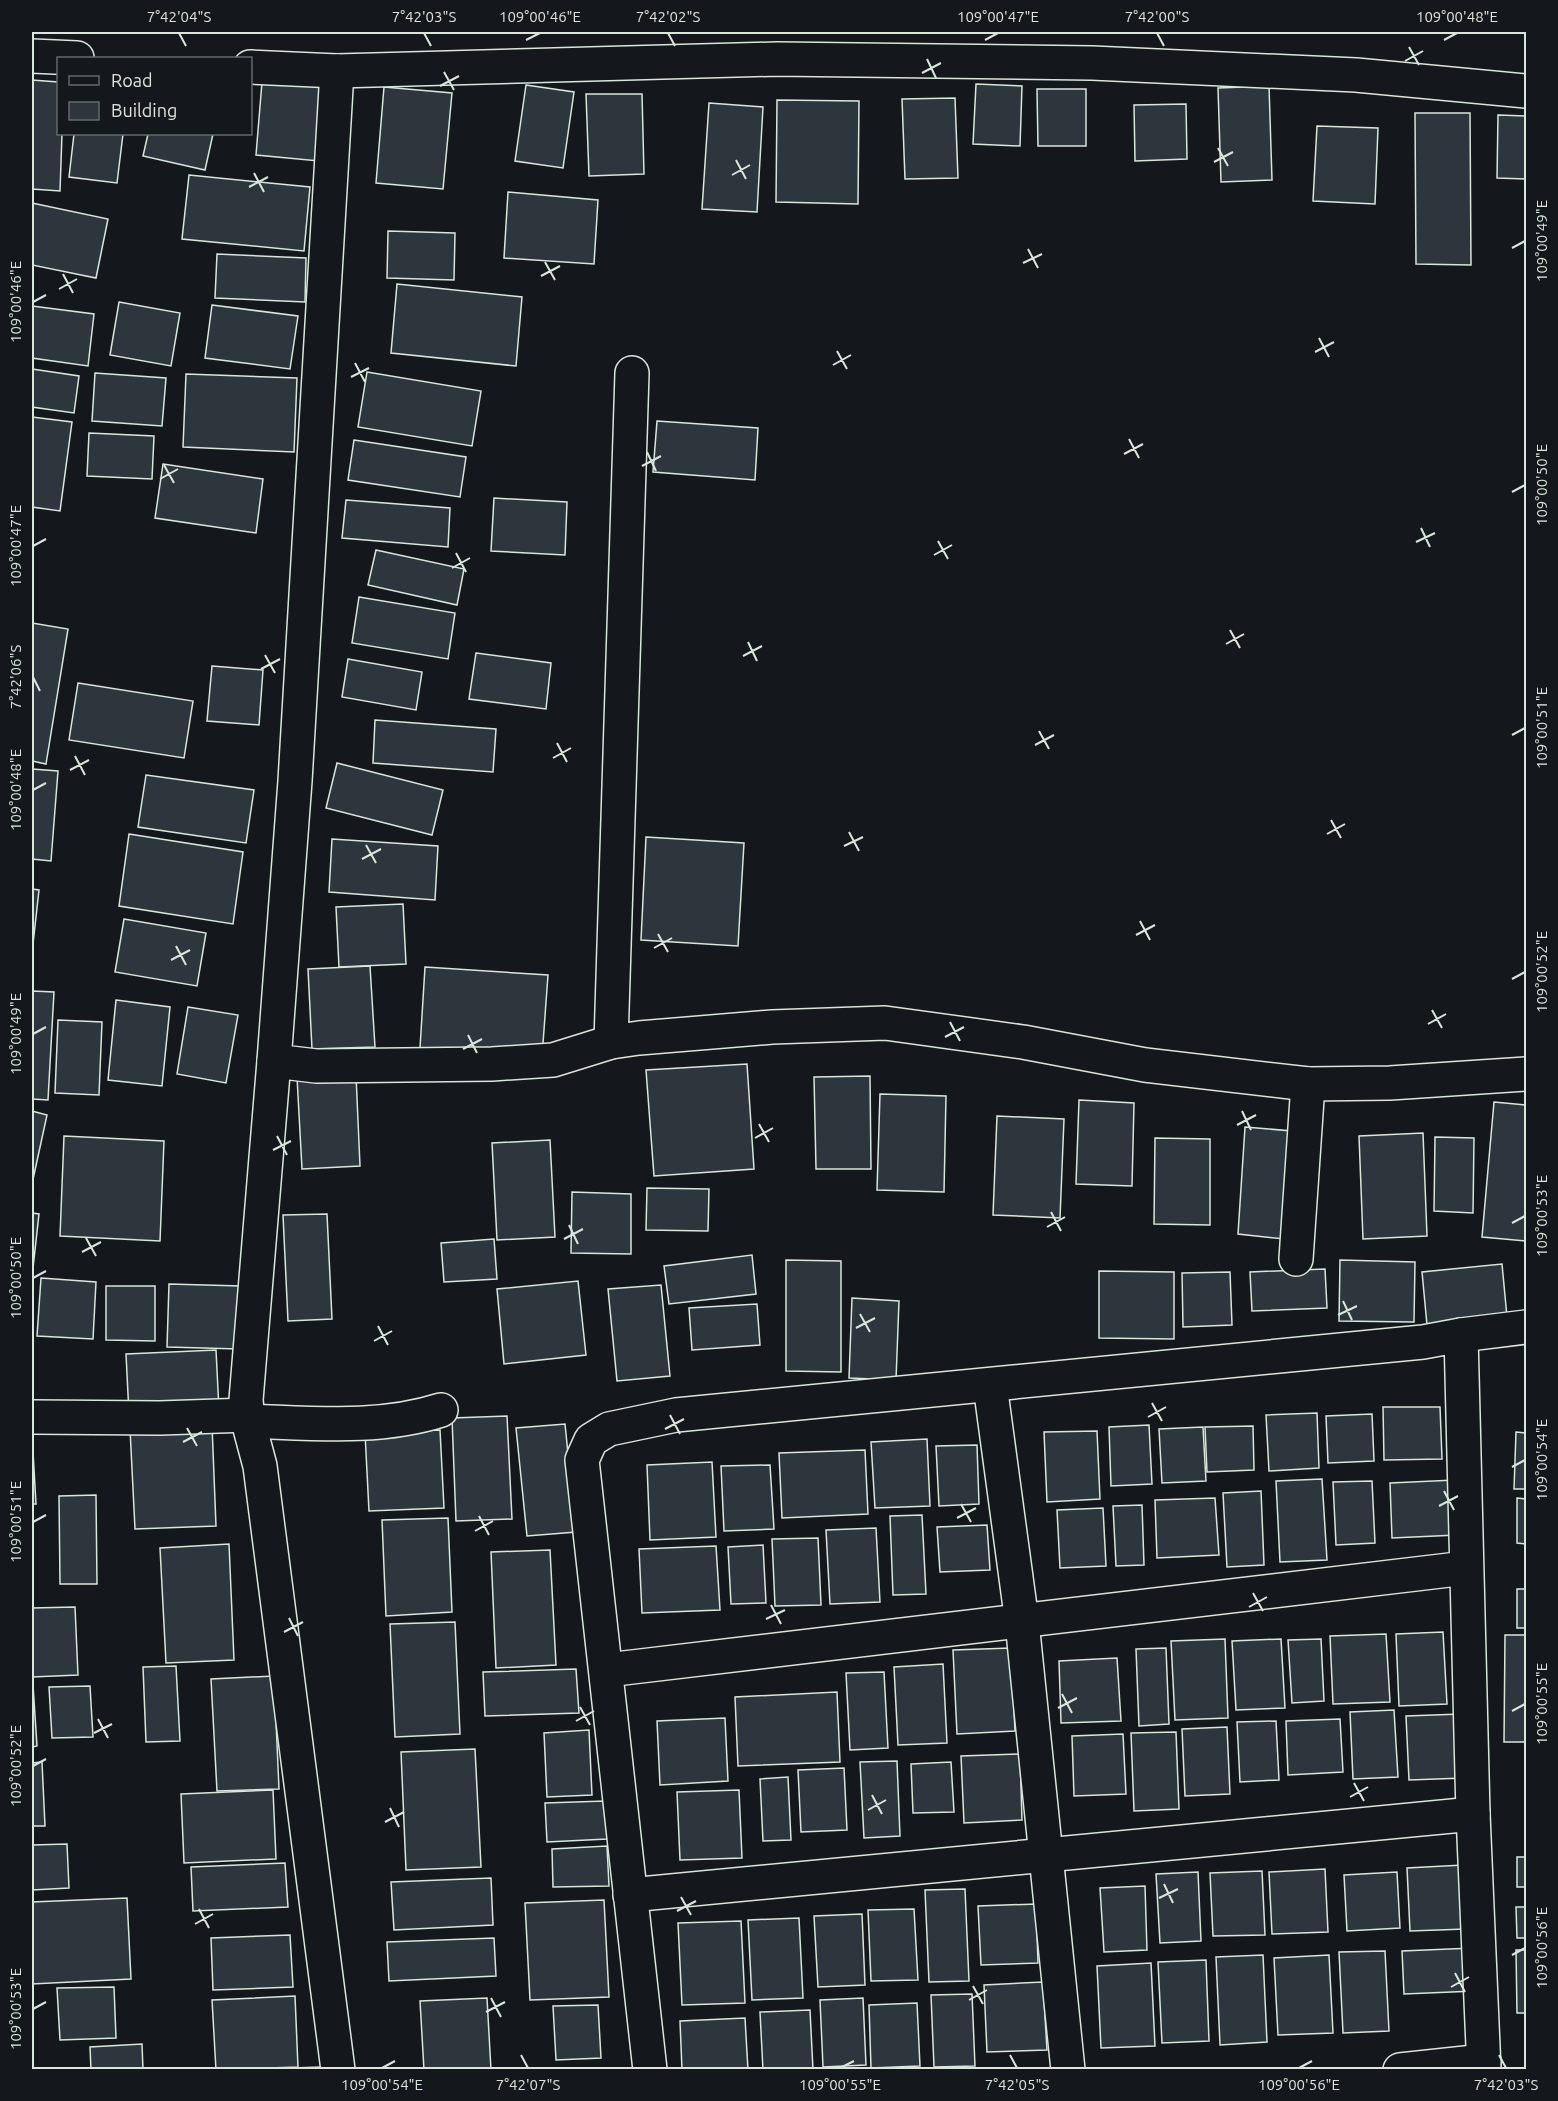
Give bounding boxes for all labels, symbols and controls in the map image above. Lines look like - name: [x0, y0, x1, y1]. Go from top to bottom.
- text: 7°42'04"S: [147, 8, 211, 25]
- text: 7°42'03"S: [392, 8, 456, 25]
- text: 109°00'46"E: [499, 8, 581, 25]
- text: 7°42'02"S: [636, 8, 700, 25]
- text: 109°00'47"E: [957, 8, 1039, 25]
- text: 7°42'00"S: [1125, 8, 1189, 25]
- text: 109°00'48"E: [1416, 8, 1498, 25]
- legend: [57, 57, 252, 135]
- text: Road: [111, 70, 153, 90]
- text: Building: [111, 100, 177, 120]
- text: 109°00'49"E: [1533, 200, 1550, 282]
- text: 109°00'46"E: [7, 261, 24, 343]
- text: 109°00'50"E: [1533, 444, 1550, 526]
- text: 109°00'47"E: [7, 505, 24, 587]
- text: 7°42'06"S: [7, 645, 24, 709]
- text: 109°00'51"E: [1533, 687, 1550, 769]
- text: 109°00'48"E: [7, 749, 24, 831]
- text: 109°00'52"E: [1533, 931, 1550, 1013]
- text: 109°00'49"E: [7, 993, 24, 1075]
- text: 109°00'53"E: [1533, 1175, 1550, 1257]
- text: 109°00'50"E: [7, 1237, 24, 1319]
- text: 109°00'54"E: [1533, 1419, 1550, 1501]
- text: 109°00'51"E: [7, 1481, 24, 1563]
- text: 109°00'55"E: [1533, 1663, 1550, 1745]
- text: 109°00'52"E: [7, 1725, 24, 1807]
- text: 109°00'56"E: [1533, 1907, 1550, 1989]
- text: 109°00'53"E: [7, 1968, 24, 2050]
- text: 109°00'54"E: [341, 2076, 423, 2093]
- text: 7°42'07"S: [496, 2076, 560, 2093]
- text: 109°00'55"E: [799, 2076, 881, 2093]
- text: 7°42'05"S: [985, 2076, 1049, 2093]
- text: 109°00'56"E: [1258, 2076, 1340, 2093]
- text: 7°42'03"S: [1474, 2076, 1538, 2093]

